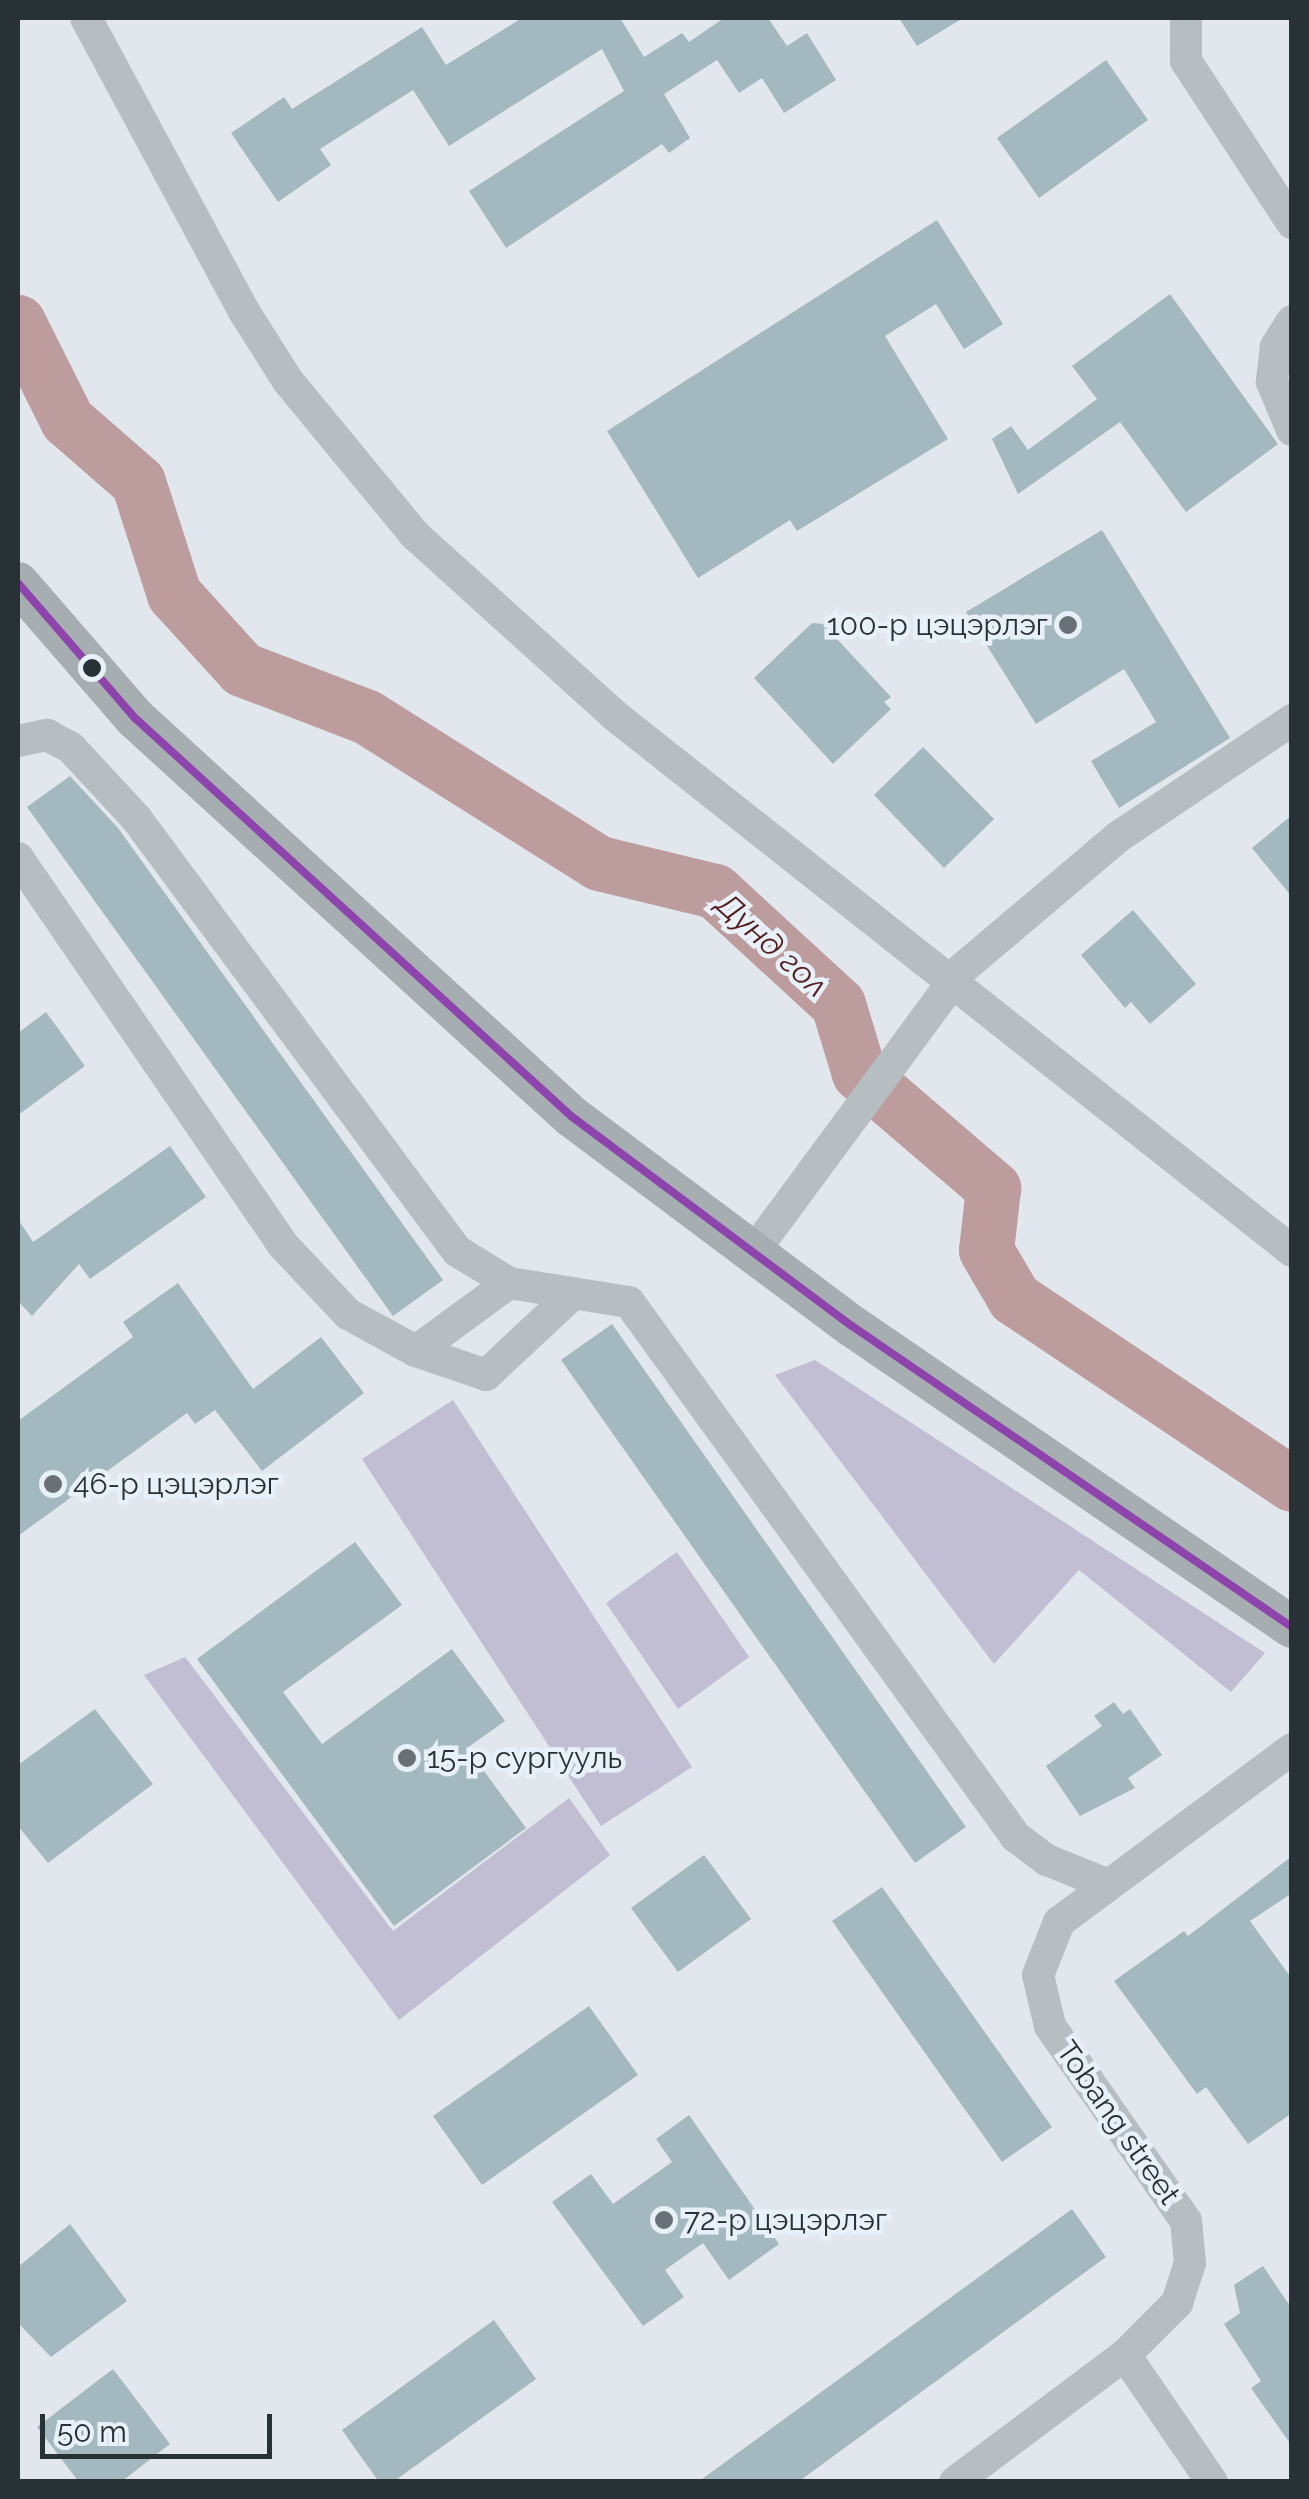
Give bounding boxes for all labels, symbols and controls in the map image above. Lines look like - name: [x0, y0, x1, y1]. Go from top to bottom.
- place label: 100-р цэцэрлэг: [827, 607, 1048, 643]
- marker: 100-р цэцэрлэг: [1057, 614, 1079, 636]
- unlabelled marker: [82, 658, 102, 678]
- water label: Дунд гол: [708, 885, 836, 1005]
- place label: 46-р цэцэрлэг: [73, 1466, 279, 1502]
- marker: 46-р цэцэрлэг: [42, 1473, 64, 1495]
- place label: 15-р сургууль: [427, 1740, 622, 1776]
- marker: 15-р сургууль: [396, 1747, 418, 1769]
- street label: Tobang street: [1048, 2034, 1188, 2212]
- place label: 72-р цэцэрлэг: [684, 2202, 887, 2238]
- marker: 72-р цэцэрлэг: [653, 2209, 675, 2231]
- scale bar: [45, 2394, 278, 2456]
- text: 50 m: [57, 2414, 127, 2449]

